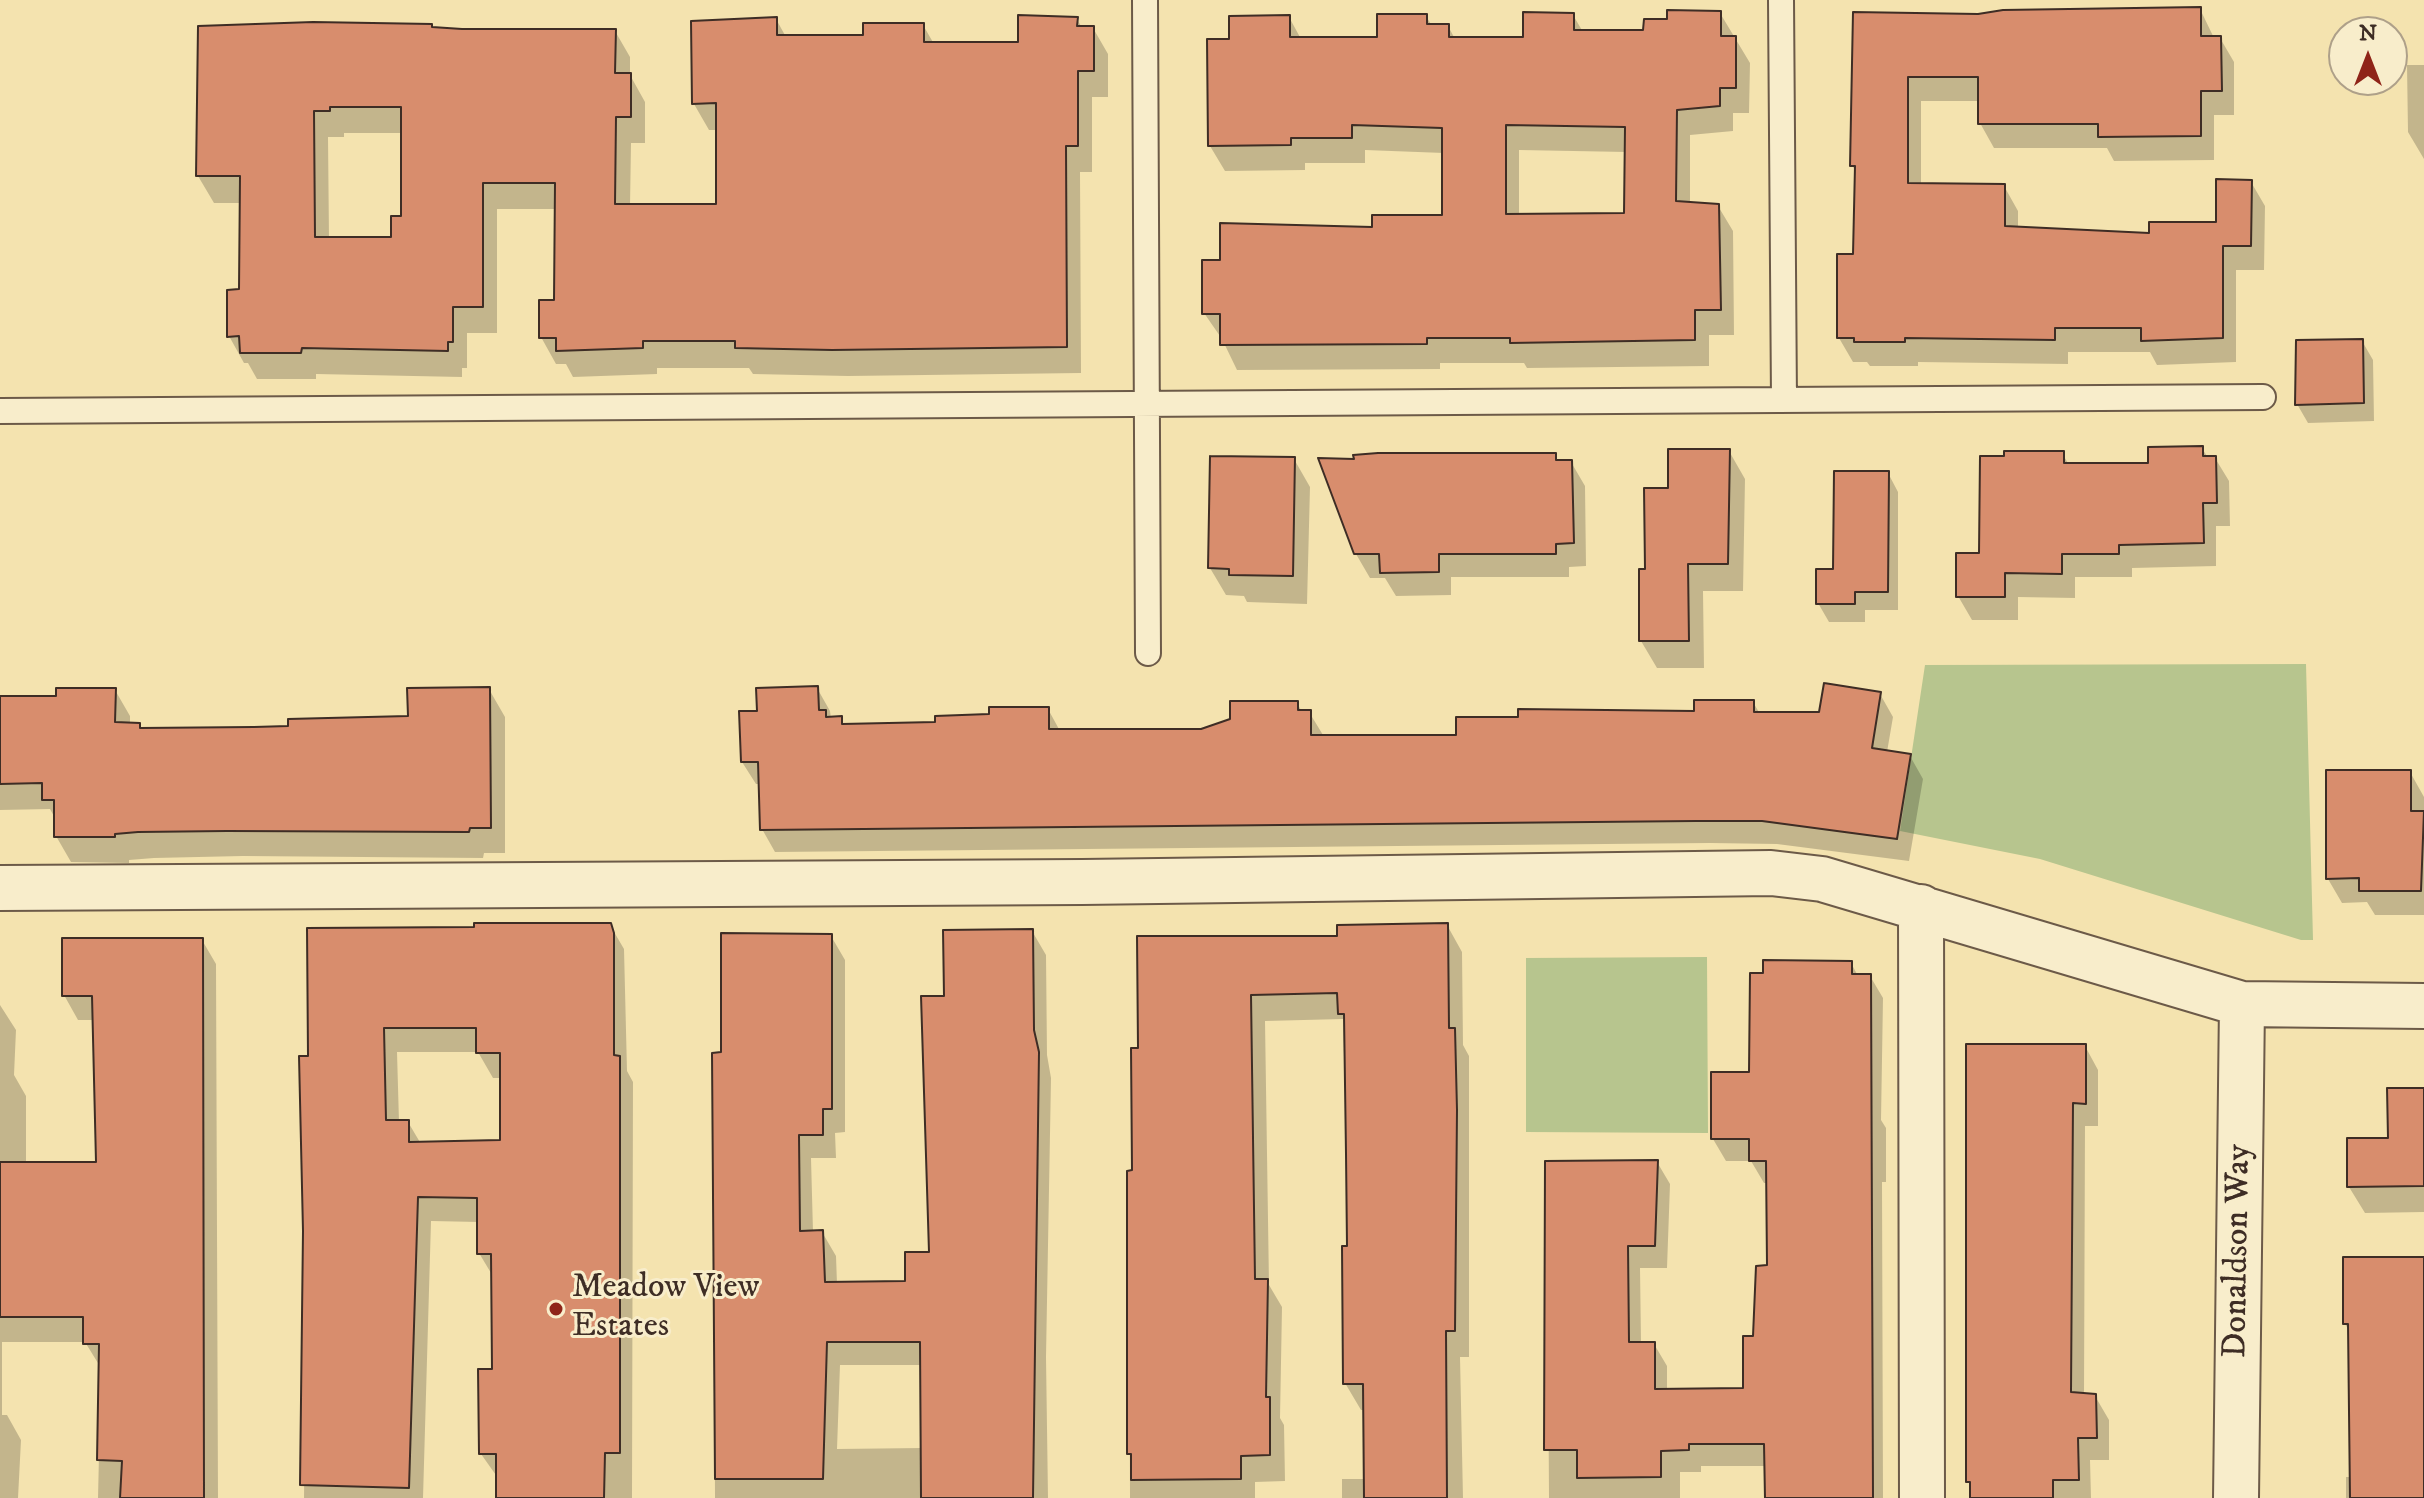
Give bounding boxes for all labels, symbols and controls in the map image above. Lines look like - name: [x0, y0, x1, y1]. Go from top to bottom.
- north arrow: [2328, 16, 2408, 96]
- text: N: [2359, 20, 2377, 47]
- street label: Donaldson Way: [2217, 1144, 2261, 1358]
- place label: Meadow View Estates: [572, 1269, 759, 1348]
- marker: Meadow View Estates: [547, 1300, 565, 1318]

